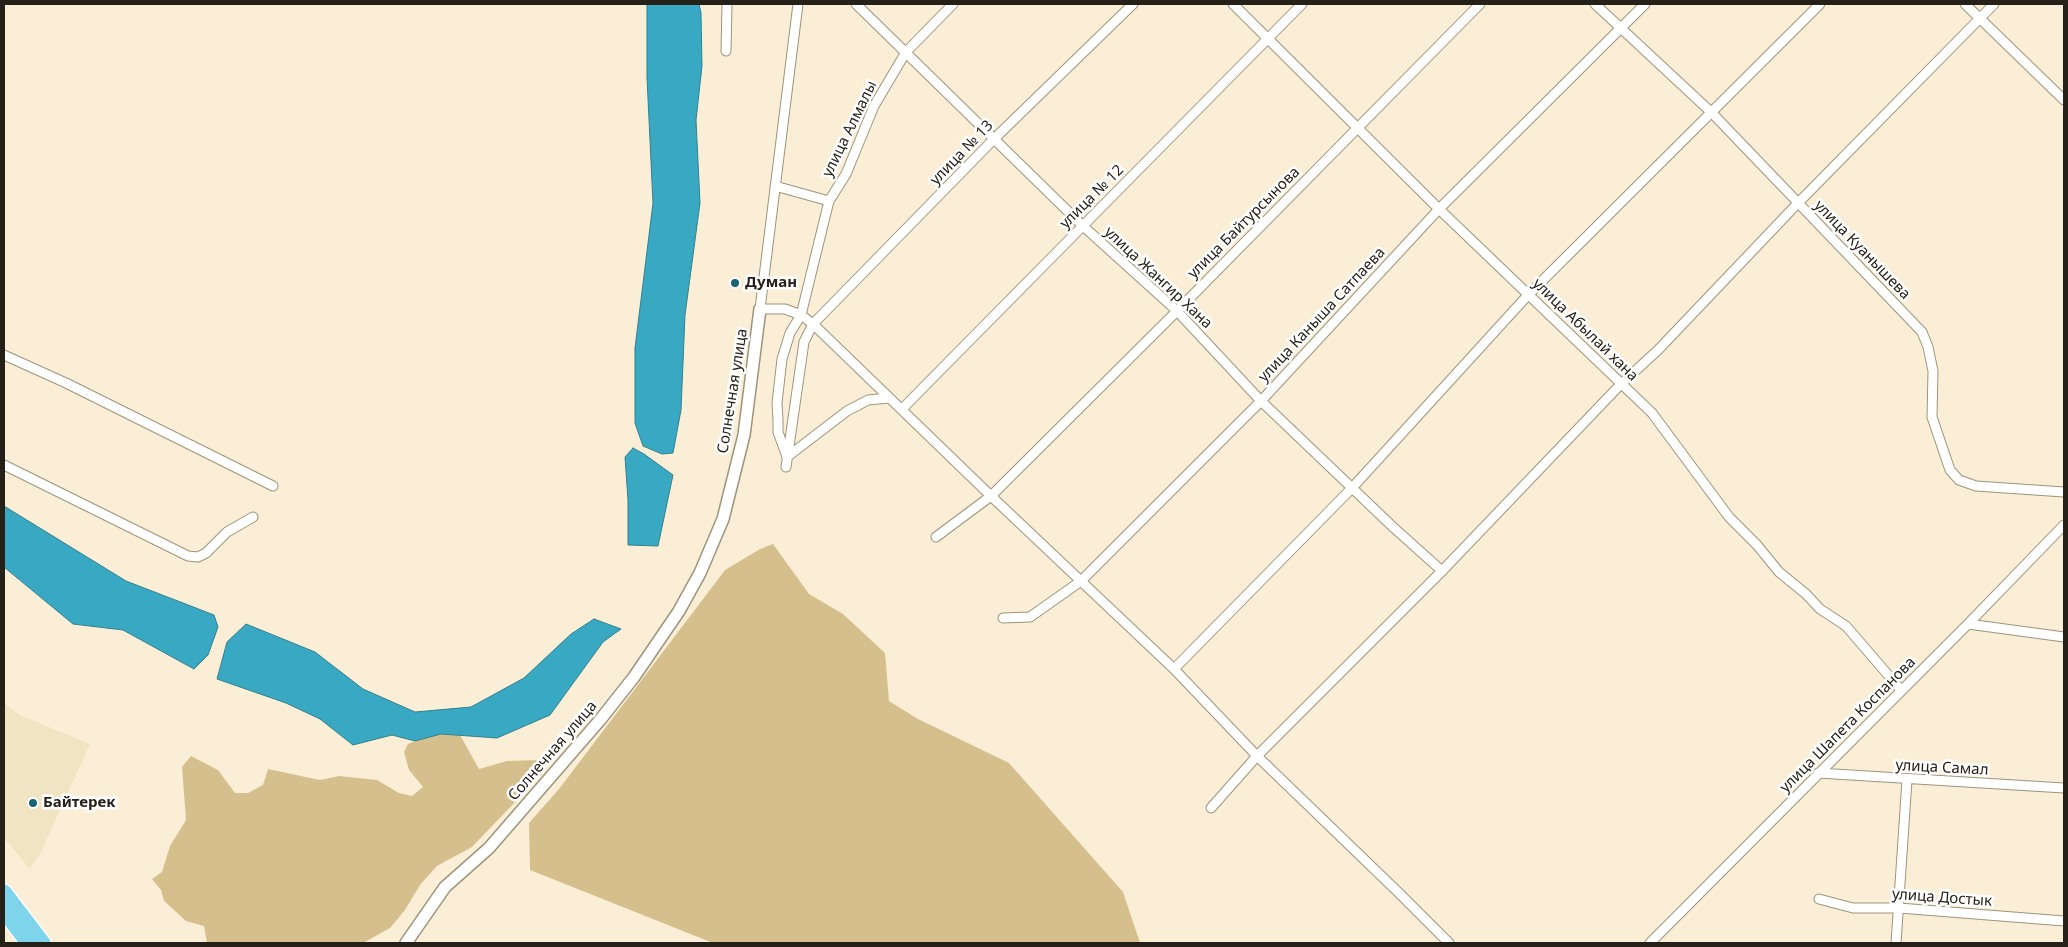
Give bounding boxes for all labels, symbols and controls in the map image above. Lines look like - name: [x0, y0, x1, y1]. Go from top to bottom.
- street label: улица Алмалы: [819, 78, 881, 180]
- street label: улица № 13: [927, 117, 997, 189]
- street label: улица № 12: [1056, 161, 1128, 233]
- street label: улица Байтурсынова: [1184, 163, 1304, 283]
- street label: улица Куанышева: [1810, 197, 1914, 303]
- street label: улица Жангир Хана: [1100, 223, 1216, 333]
- street label: улица Каныша Сатпаева: [1255, 244, 1389, 386]
- place label: Думан: [745, 274, 797, 292]
- street label: улица Абылай хана: [1528, 275, 1642, 385]
- marker: Думан: [729, 277, 741, 289]
- street label: Солнечная улица: [714, 327, 752, 455]
- street label: улица Шапета Коспанова: [1776, 653, 1920, 797]
- street label: Солнечная улица: [505, 698, 601, 804]
- street label: улица Самал: [1895, 757, 1989, 779]
- place label: Байтерек: [43, 794, 115, 812]
- marker: Байтерек: [27, 797, 39, 809]
- street label: улица Достык: [1891, 886, 1993, 910]

